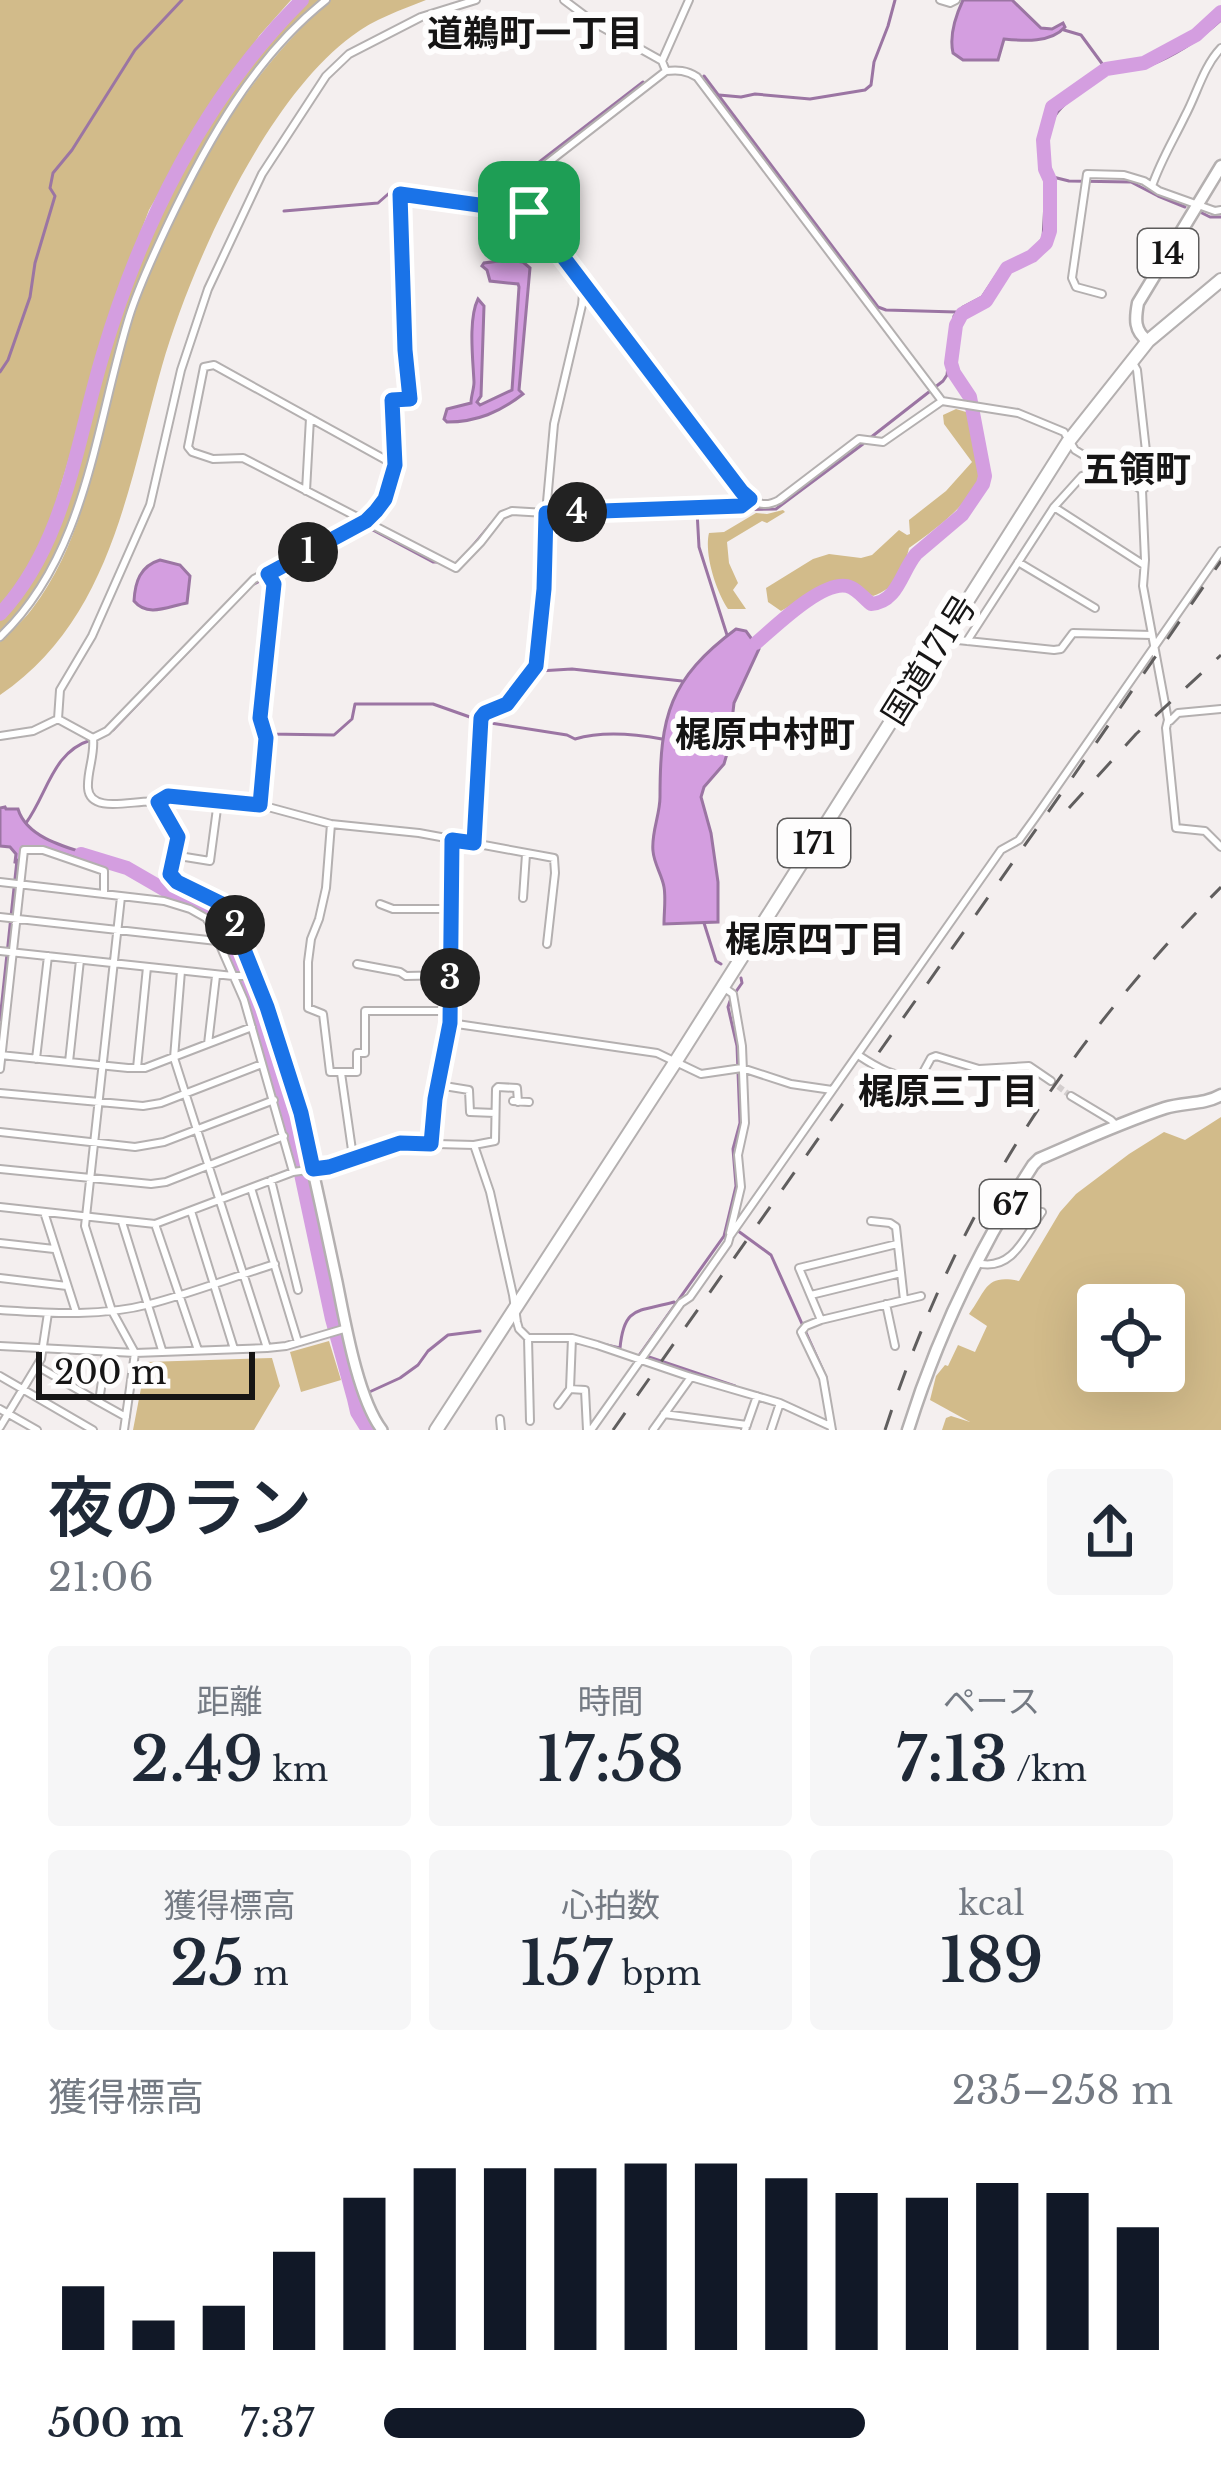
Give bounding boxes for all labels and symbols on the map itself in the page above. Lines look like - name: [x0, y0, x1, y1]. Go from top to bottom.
- district label: 道鵜町一丁目: [427, 11, 643, 56]
- pin: [478, 161, 580, 263]
- road number: 14: [1138, 229, 1198, 277]
- district label: 五領町: [1083, 447, 1191, 492]
- pin: 4: [547, 482, 607, 542]
- pin: 1: [278, 522, 338, 582]
- street label: 国道171号: [873, 588, 985, 732]
- district label: 梶原中村町: [675, 712, 855, 757]
- road number: 171: [778, 819, 850, 867]
- pin: 2: [205, 895, 265, 955]
- district label: 梶原四丁目: [725, 917, 905, 962]
- pin: 3: [420, 948, 480, 1008]
- district label: 梶原三丁目: [858, 1069, 1038, 1114]
- road number: 67: [980, 1180, 1040, 1228]
- scale bar: [36, 1346, 255, 1399]

